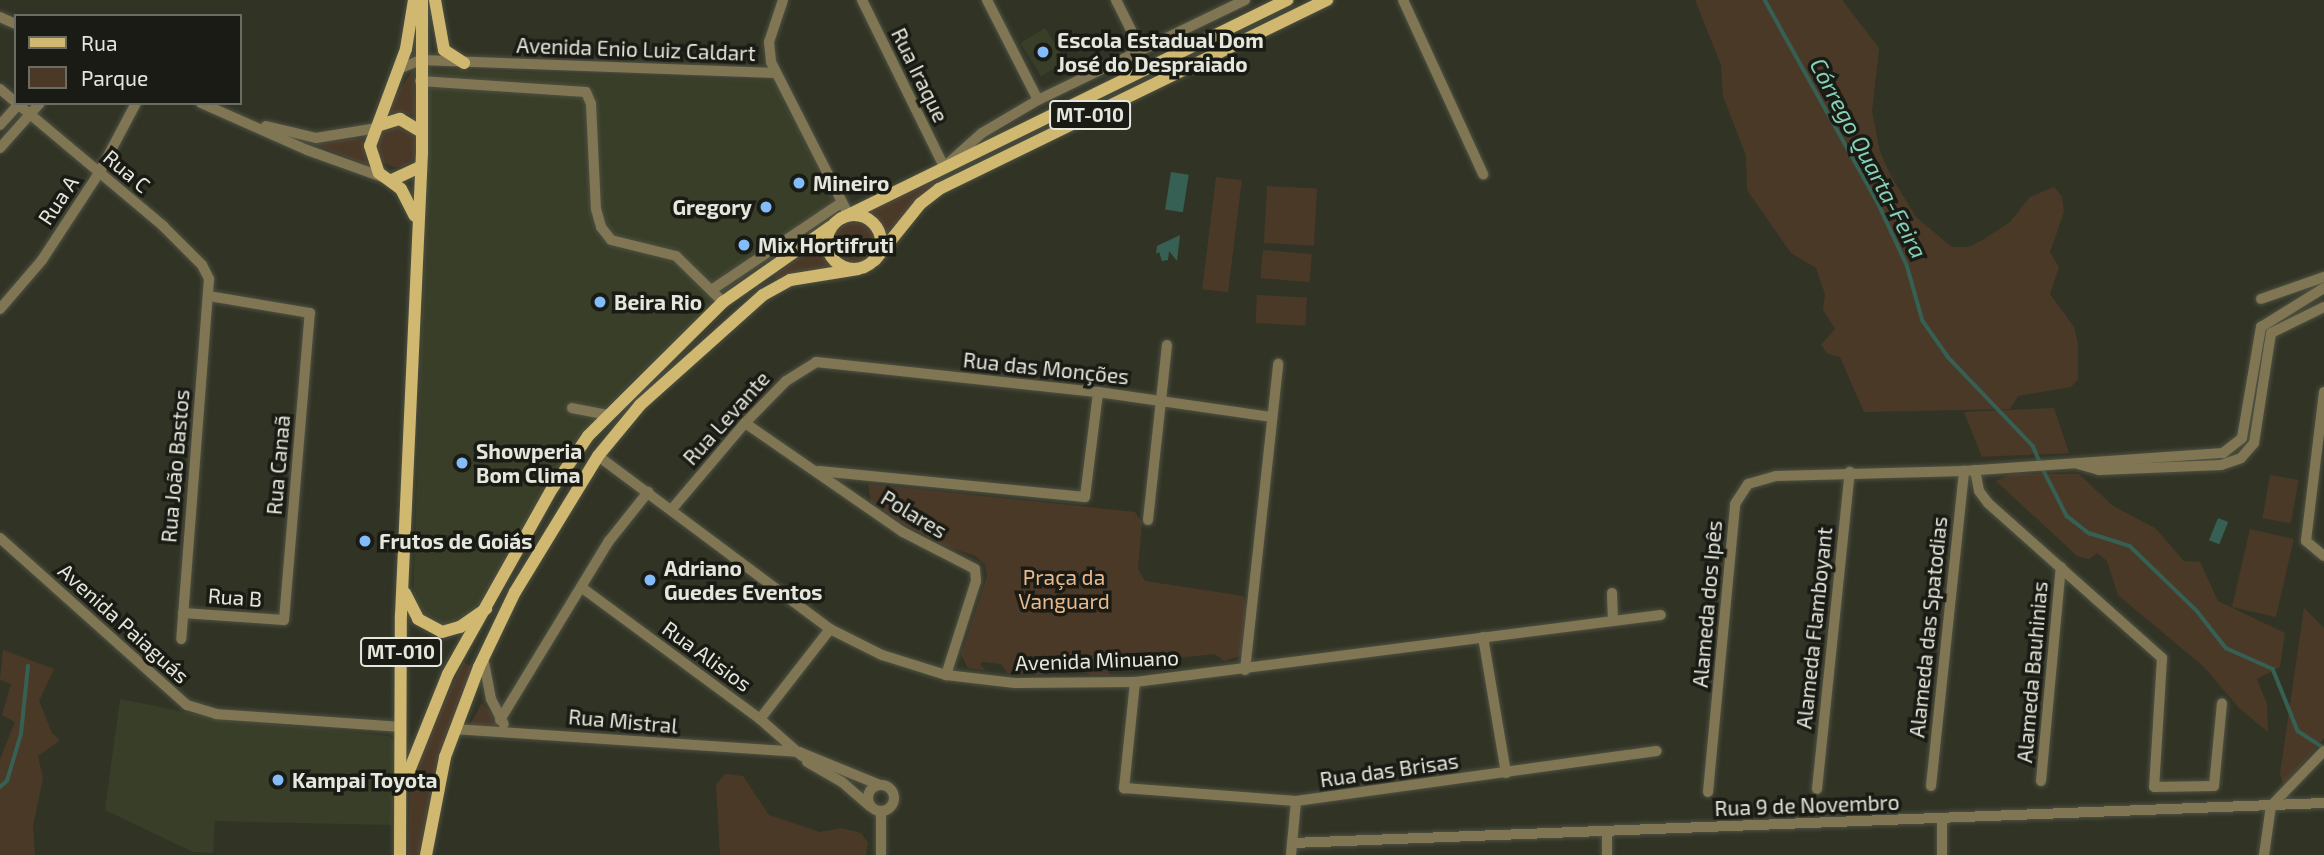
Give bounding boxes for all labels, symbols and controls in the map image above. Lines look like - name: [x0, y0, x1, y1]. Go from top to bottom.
- legend: [14, 14, 242, 105]
- street label: Rua Iraque: [886, 24, 954, 126]
- place label: Escola Estadual Dom José do Despraiado: [1057, 27, 1264, 77]
- text: Rua: [81, 30, 117, 55]
- street label: Avenida Enio Luiz Caldart: [516, 32, 756, 66]
- marker: Escola Estadual Dom José do Despraiado: [1035, 44, 1051, 60]
- water label: Córrego Quarta-Feira: [1805, 53, 1933, 263]
- text: Parque: [81, 65, 148, 90]
- road number: MT-010: [1048, 99, 1132, 130]
- street label: Rua C: [99, 144, 155, 198]
- street label: Rua A: [32, 170, 84, 230]
- place label: Mineiro: [813, 170, 889, 196]
- marker: Mineiro: [791, 175, 807, 191]
- place label: Gregory: [672, 194, 752, 220]
- marker: Gregory: [758, 199, 774, 215]
- place label: Mix Hortifruti: [758, 232, 894, 258]
- marker: Mix Hortifruti: [736, 237, 752, 253]
- place label: Beira Rio: [614, 289, 702, 315]
- marker: Beira Rio: [592, 294, 608, 310]
- street label: Rua das Monções: [962, 347, 1130, 389]
- street label: Rua Levante: [677, 366, 775, 470]
- street label: Rua João Bastos: [156, 388, 194, 544]
- street label: Rua Canaã: [261, 414, 295, 516]
- place label: Showperia Bom Clima: [476, 438, 582, 488]
- marker: Showperia Bom Clima: [454, 455, 470, 471]
- street label: Polares: [877, 485, 951, 543]
- street label: Alameda das Spatodias: [1904, 515, 1952, 739]
- street label: Alameda dos Ipês: [1687, 519, 1727, 689]
- street label: Alameda Flamboyant: [1791, 526, 1837, 730]
- place label: Frutos de Goiás: [379, 528, 532, 554]
- marker: Frutos de Goiás: [357, 533, 373, 549]
- place label: Adriano Guedes Eventos: [664, 555, 822, 605]
- street label: Avenida Paiaguás: [54, 558, 194, 688]
- park label: Praça da Vanguard: [1018, 564, 1110, 614]
- marker: Adriano Guedes Eventos: [642, 572, 658, 588]
- street label: Alameda Bauhinias: [2012, 580, 2052, 764]
- street label: Rua B: [207, 583, 263, 611]
- street label: Rua Alisios: [657, 615, 757, 697]
- road number: MT-010: [359, 636, 443, 667]
- street label: Avenida Minuano: [1015, 645, 1179, 675]
- street label: Rua Mistral: [567, 704, 679, 738]
- street label: Rua das Brisas: [1318, 748, 1460, 792]
- place label: Kampai Toyota: [292, 767, 438, 793]
- marker: Kampai Toyota: [270, 772, 286, 788]
- street label: Rua 9 de Novembro: [1714, 789, 1900, 821]

